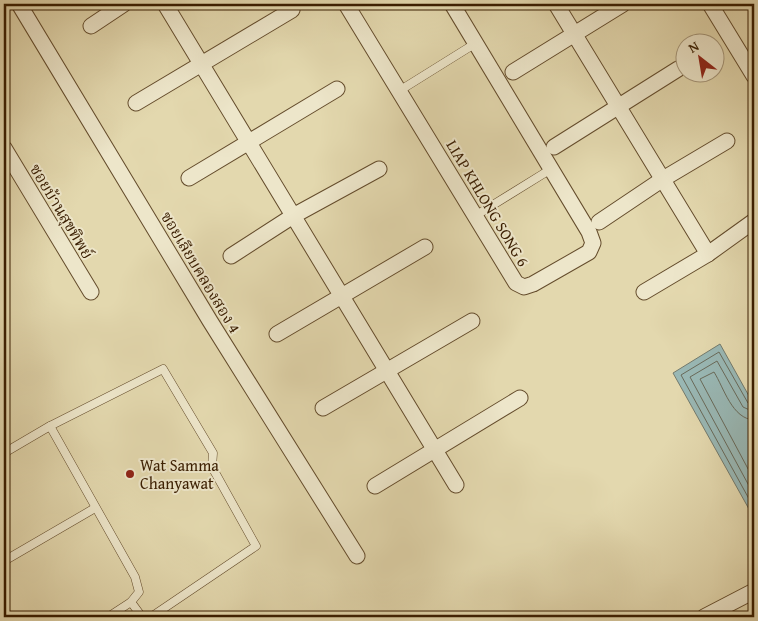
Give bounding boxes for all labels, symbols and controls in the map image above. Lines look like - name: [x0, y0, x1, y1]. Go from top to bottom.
- north arrow: [676, 32, 726, 82]
- text: N: [684, 36, 703, 58]
- street label: LIAP KHLONG SONG 6: [441, 135, 536, 271]
- street label: ซอยบ้านสุขทิพย์: [24, 159, 100, 263]
- street label: ซอยเลียบคลองสอง 4: [155, 206, 247, 338]
- place label: Wat Samma Chanyawat: [140, 453, 219, 495]
- marker: Wat Samma Chanyawat: [124, 468, 136, 480]

